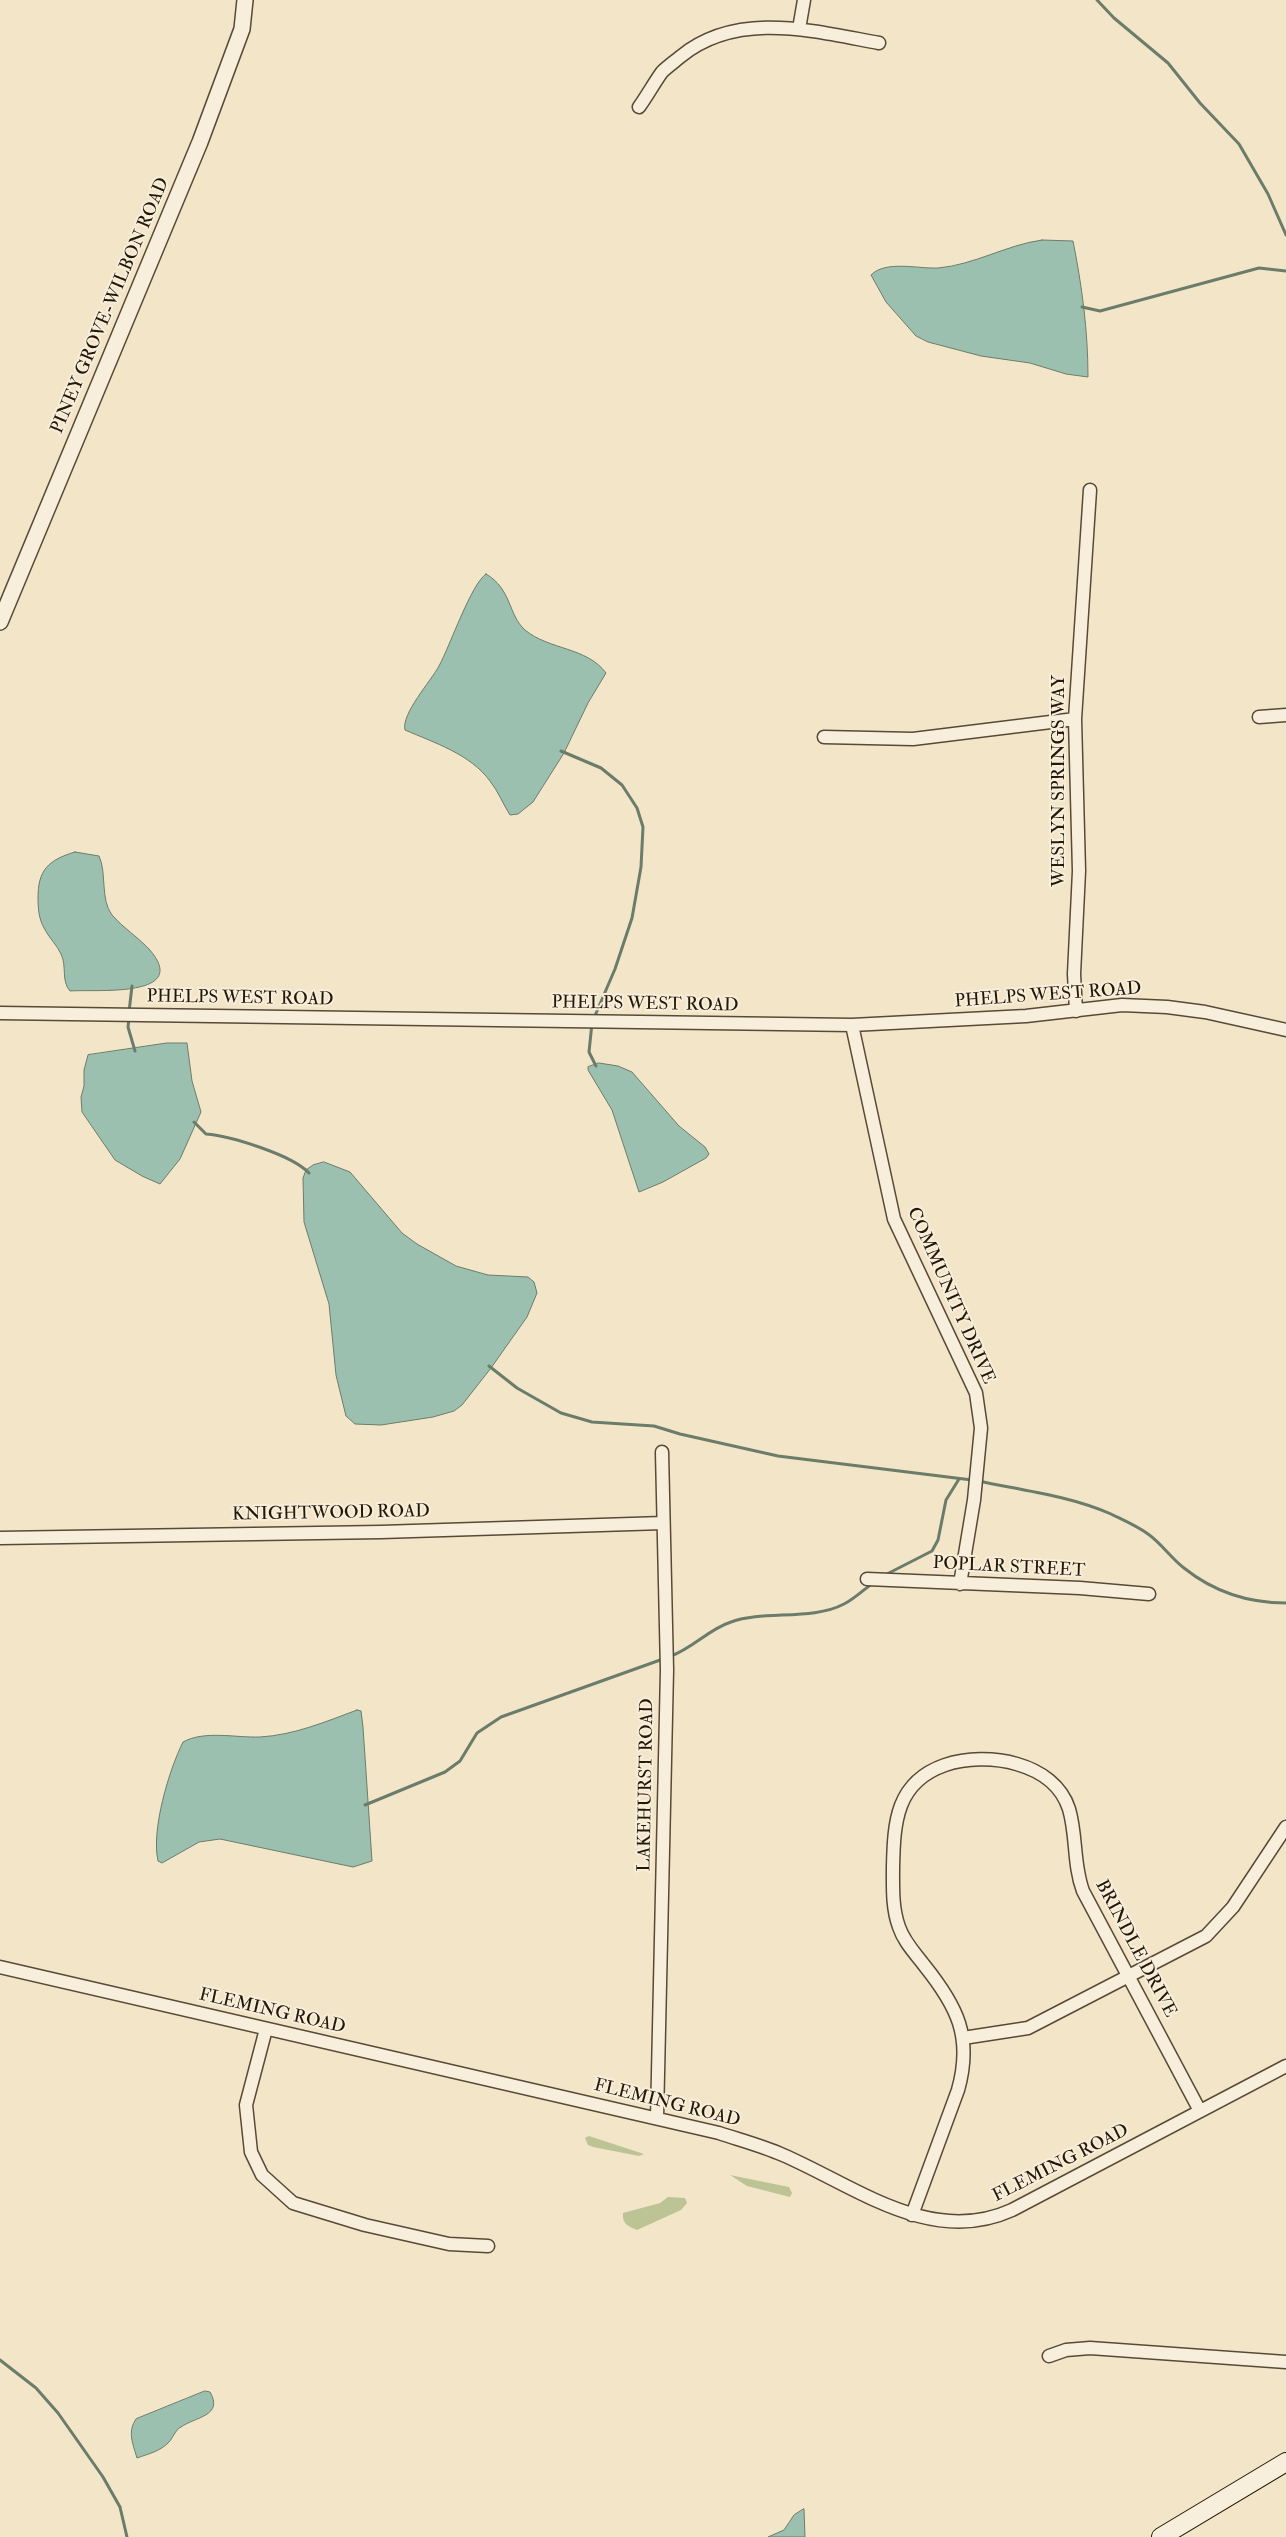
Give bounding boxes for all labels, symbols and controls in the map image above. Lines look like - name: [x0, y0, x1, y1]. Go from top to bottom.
- street label: PINEY GROVE-WILBON ROAD: [47, 175, 175, 437]
- street label: WESLYN SPRINGS WAY: [1049, 675, 1071, 887]
- street label: PHELPS WEST ROAD: [954, 979, 1142, 1013]
- street label: PHELPS WEST ROAD: [146, 987, 334, 1011]
- street label: PHELPS WEST ROAD: [551, 993, 739, 1017]
- street label: COMMUNITY DRIVE: [901, 1204, 999, 1388]
- street label: KNIGHTWOOD ROAD: [232, 1501, 430, 1527]
- street label: POPLAR STREET: [932, 1553, 1086, 1583]
- street label: LAKEHURST ROAD: [635, 1698, 659, 1872]
- street label: BRINDLE DRIVE: [1090, 1877, 1180, 2021]
- street label: FLEMING ROAD: [197, 1985, 347, 2039]
- street label: FLEMING ROAD: [592, 2075, 742, 2133]
- street label: FLEMING ROAD: [989, 2120, 1133, 2208]

